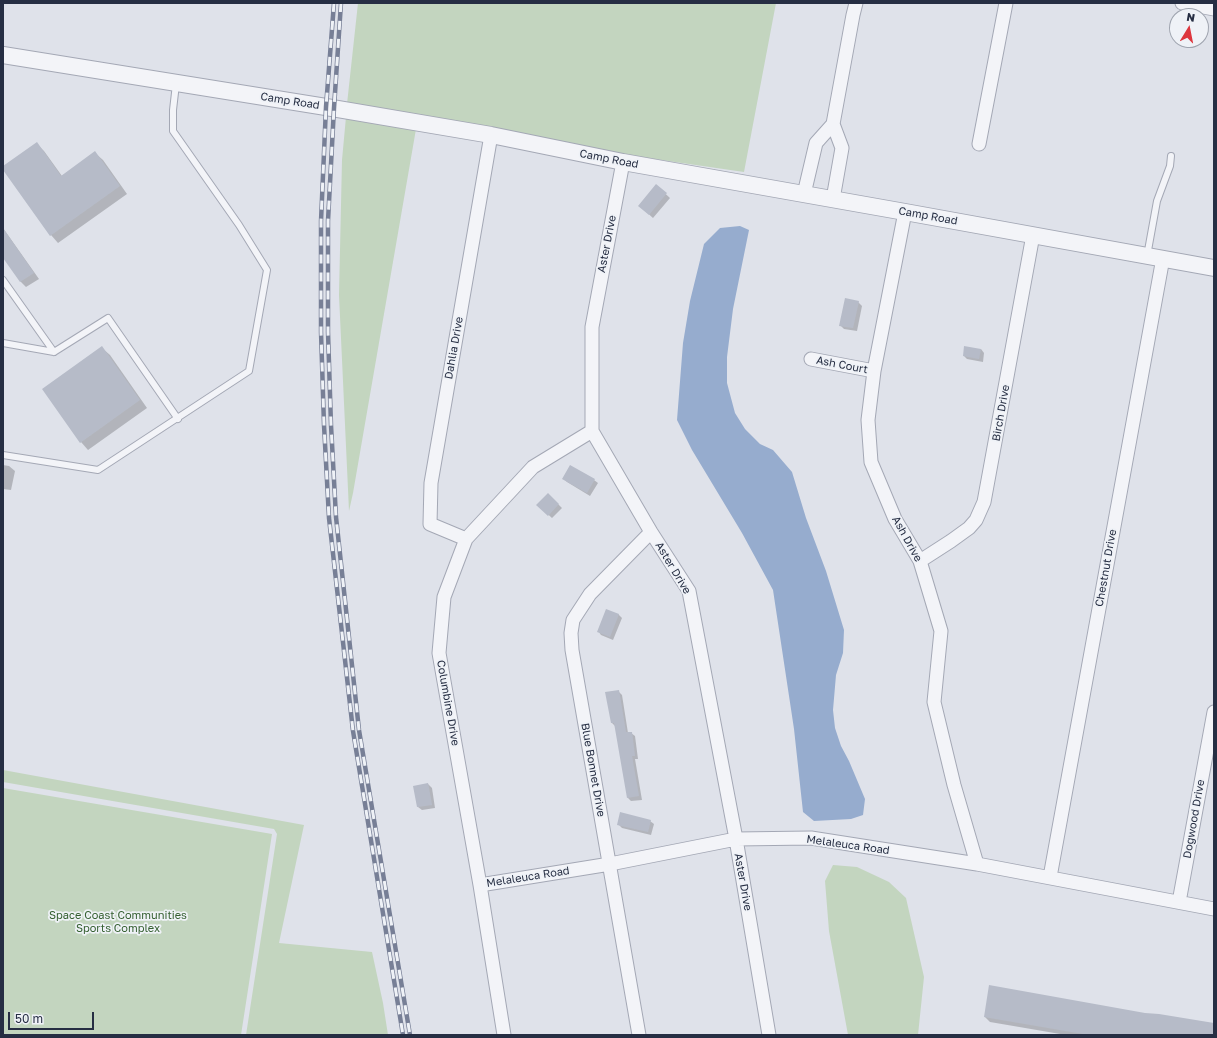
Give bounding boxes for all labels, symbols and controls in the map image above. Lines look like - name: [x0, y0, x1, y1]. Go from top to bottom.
- north arrow: [1169, 8, 1209, 48]
- text: N: [1186, 10, 1196, 24]
- street label: Camp Road: [259, 90, 321, 112]
- street label: Camp Road: [578, 147, 640, 171]
- street label: Camp Road: [897, 204, 959, 228]
- street label: Aster Drive: [595, 214, 619, 274]
- street label: Dahlia Drive: [442, 316, 466, 380]
- street label: Ash Court: [815, 354, 869, 376]
- street label: Birch Drive: [990, 384, 1012, 442]
- street label: Ash Drive: [889, 514, 925, 564]
- street label: Chestnut Drive: [1093, 528, 1119, 608]
- street label: Aster Drive: [652, 540, 694, 596]
- street label: Columbine Drive: [434, 659, 462, 747]
- street label: Blue Bonnet Drive: [578, 722, 608, 818]
- street label: Dogwood Drive: [1181, 779, 1207, 859]
- street label: Melaleuca Road: [806, 833, 890, 857]
- street label: Aster Drive: [731, 852, 755, 912]
- street label: Melaleuca Road: [486, 864, 570, 890]
- park label: Space Coast Communities Sports Complex: [49, 909, 187, 935]
- scale bar: [10, 1004, 96, 1030]
- text: 50 m: [15, 1011, 43, 1026]

